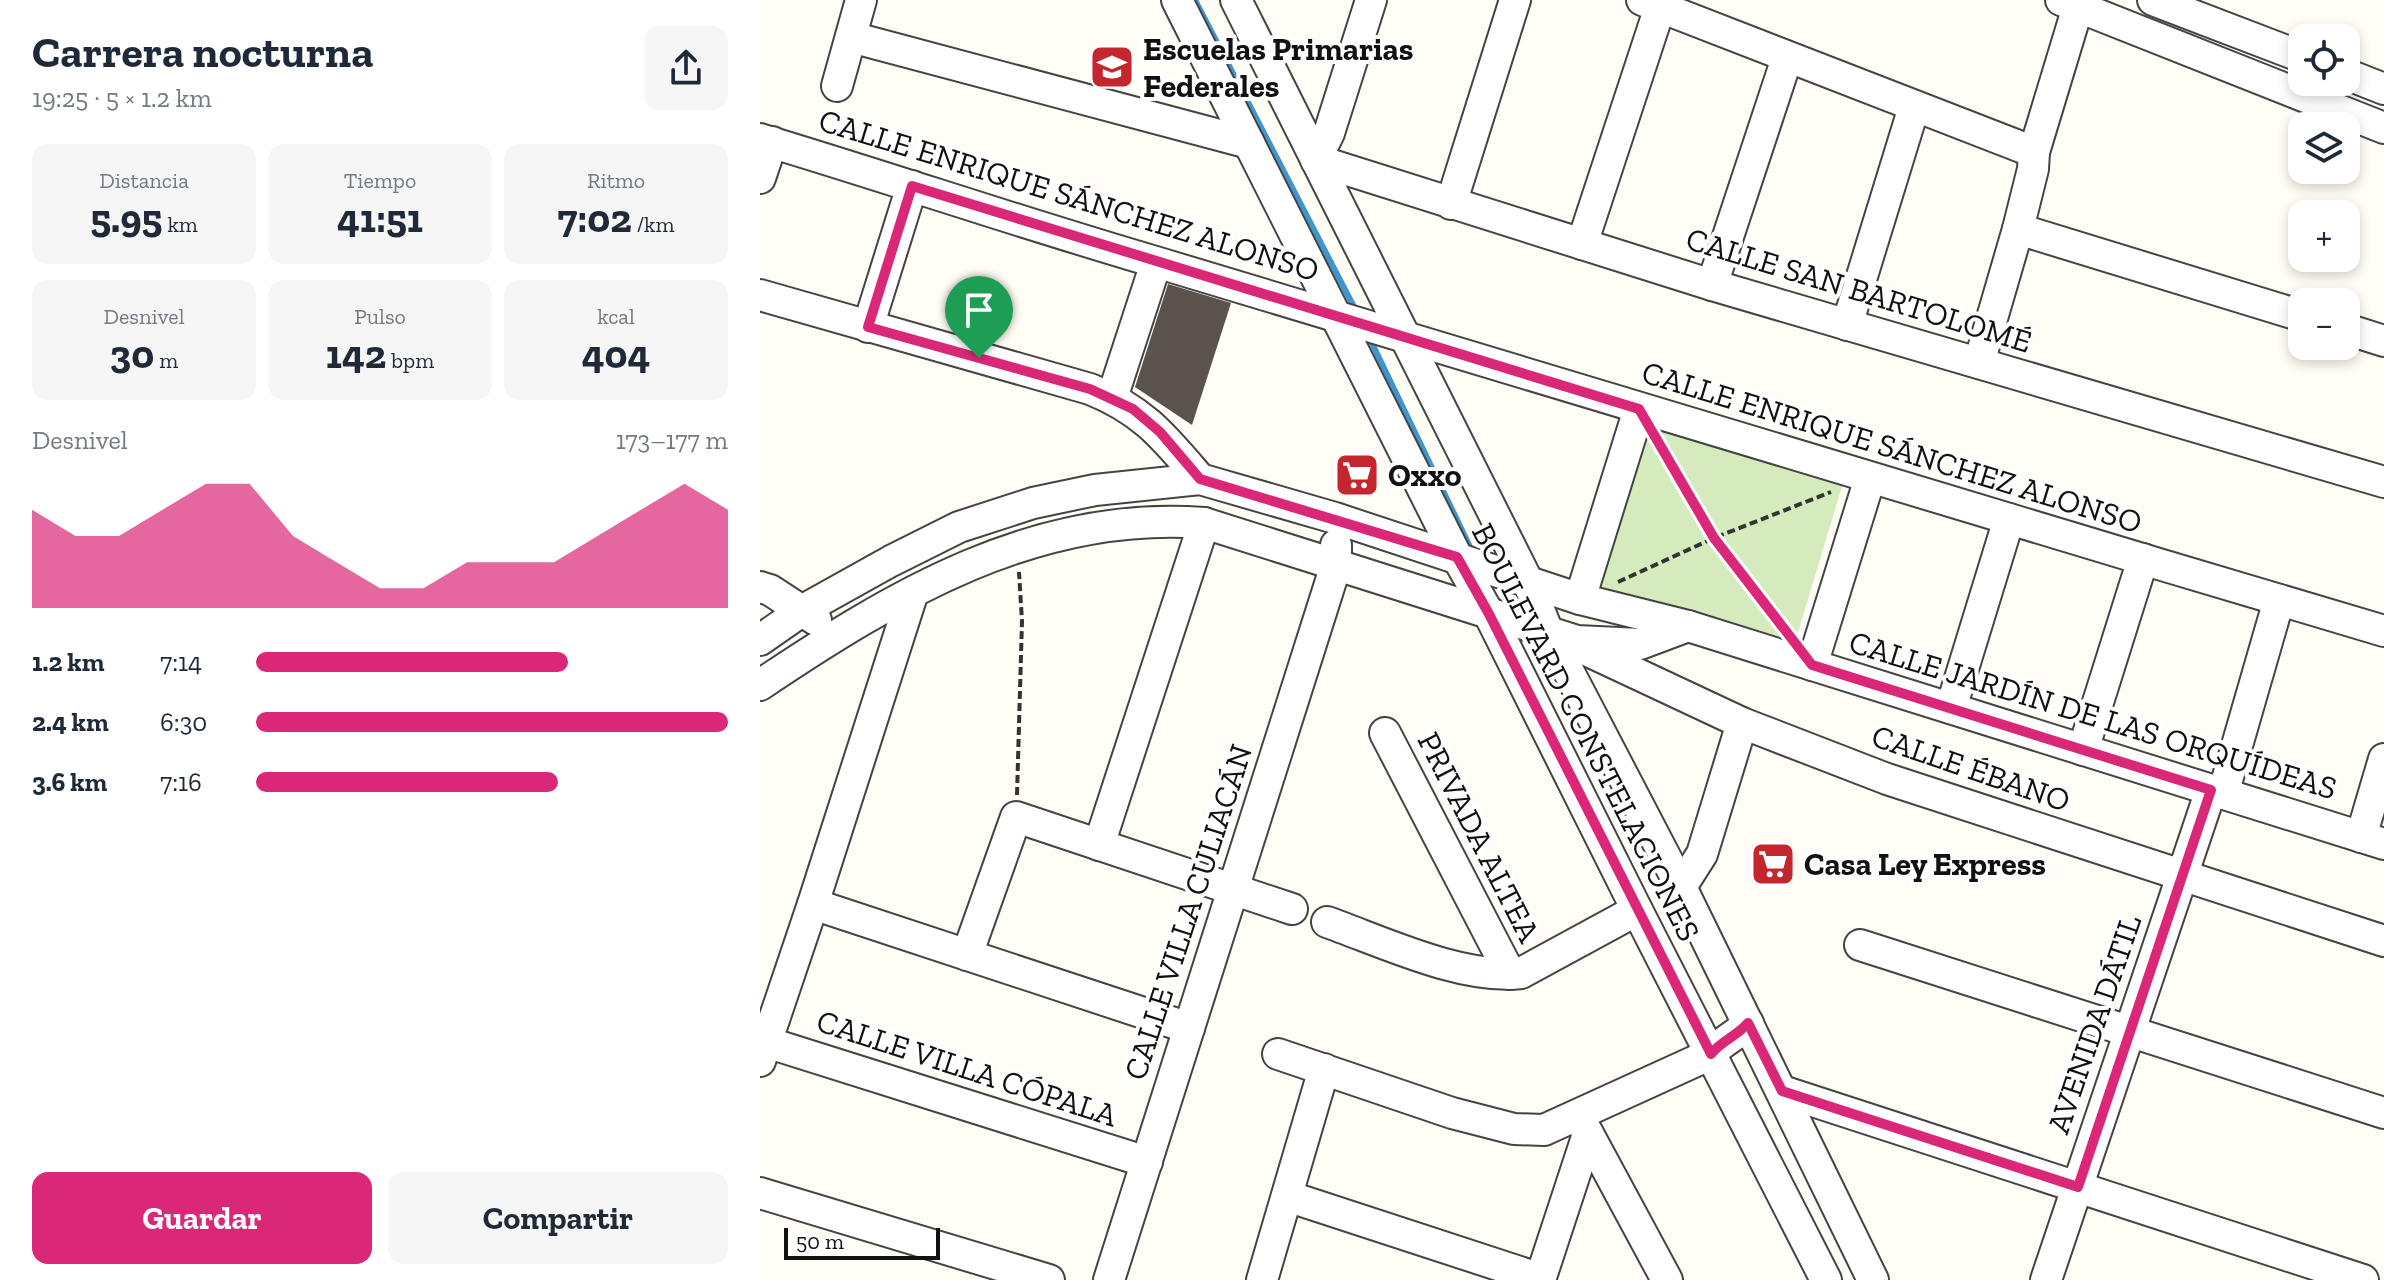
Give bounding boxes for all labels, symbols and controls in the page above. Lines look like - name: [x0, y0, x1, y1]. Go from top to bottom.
- map controls: [2288, 24, 2360, 360]
- button: locate: [2288, 24, 2360, 96]
- text: Carrera nocturna: [32, 25, 373, 78]
- button: share: [644, 26, 728, 110]
- place label: Escuelas Primarias Federales: [1143, 30, 1414, 105]
- school or university icon: Escuelas Primarias Federales: [1088, 43, 1136, 91]
- text: 19:25 · 5 × 1.2 km: [32, 82, 212, 114]
- street label: CALLE ENRIQUE SÁNCHEZ ALONSO: [814, 101, 1324, 289]
- button: layers: [2288, 112, 2360, 184]
- text: Distancia: [99, 167, 189, 194]
- text: Tiempo: [344, 167, 416, 194]
- text: Ritmo: [587, 167, 645, 194]
- text: 5.95: [90, 194, 162, 242]
- text: 41:51: [337, 194, 423, 242]
- text: 7:02: [557, 194, 632, 242]
- button: +: [2288, 200, 2360, 272]
- text: km: [162, 211, 198, 238]
- text: /km: [632, 211, 675, 238]
- street label: CALLE SAN BARTOLOMÉ: [1682, 219, 2036, 361]
- pin: [945, 276, 1013, 358]
- icon: arrive: [957, 288, 1001, 332]
- button: −: [2288, 288, 2360, 360]
- text: Desnivel: [104, 303, 184, 330]
- text: Pulso: [354, 303, 406, 330]
- text: kcal: [597, 303, 635, 330]
- text: 30: [110, 330, 154, 378]
- text: 142: [326, 330, 386, 378]
- text: 404: [582, 330, 650, 378]
- text: m: [154, 347, 178, 374]
- text: bpm: [386, 347, 434, 374]
- street label: CALLE ENRIQUE SÁNCHEZ ALONSO: [1637, 353, 2147, 541]
- text: Desnivel: [32, 424, 128, 456]
- text: 173–177 m: [616, 424, 728, 456]
- supermarket icon: Oxxo: [1333, 451, 1381, 499]
- place label: Oxxo: [1388, 456, 1462, 494]
- street label: BOULEVARD CONSTELACIONES: [1464, 517, 1708, 947]
- street label: CALLE JARDÍN DE LAS ORQUÍDEAS: [1845, 623, 2341, 807]
- text: 1.2 km: [32, 646, 104, 678]
- text: 7:14: [160, 646, 202, 678]
- text: 2.4 km: [32, 706, 109, 738]
- text: 6:30: [160, 706, 207, 738]
- street label: CALLE ÉBANO: [1867, 716, 2075, 820]
- street label: PRIVADA ALTEA: [1410, 726, 1548, 949]
- street label: CALLE VILLA CULIACÁN: [1116, 739, 1260, 1085]
- text: 3.6 km: [32, 766, 107, 798]
- text: 7:16: [160, 766, 202, 798]
- supermarket icon: Casa Ley Express: [1749, 840, 1797, 888]
- place label: Casa Ley Express: [1804, 845, 2046, 883]
- street label: AVENIDA DÁTIL: [2039, 910, 2149, 1138]
- street label: CALLE VILLA CÓPALA: [812, 1002, 1122, 1135]
- button: Guardar: [32, 1172, 372, 1264]
- button: Compartir: [388, 1172, 728, 1264]
- scale bar: [784, 1224, 940, 1260]
- text: 50 m: [796, 1228, 844, 1255]

